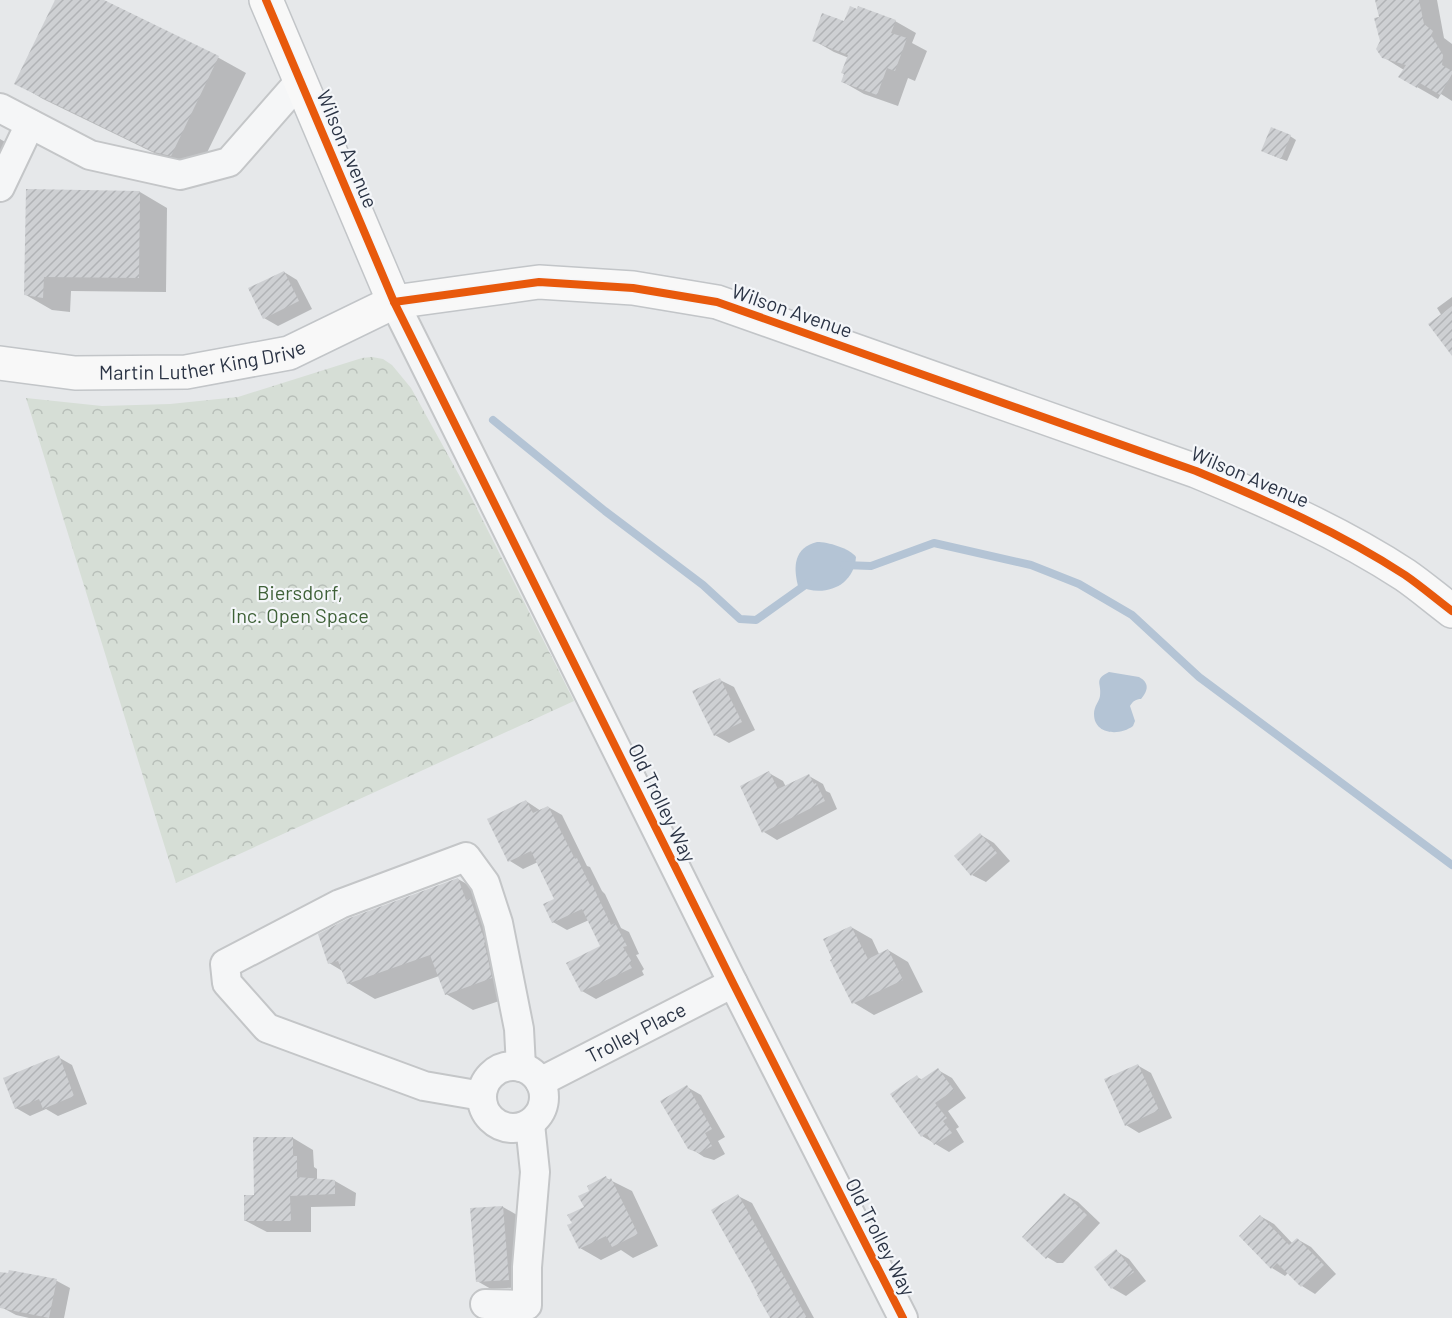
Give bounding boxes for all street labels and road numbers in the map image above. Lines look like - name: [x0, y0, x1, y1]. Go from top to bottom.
- street label: Wilson Avenue: [312, 86, 384, 211]
- street label: Wilson Avenue: [729, 278, 856, 342]
- street label: Martin Luther King Drive: [99, 334, 309, 384]
- street label: Wilson Avenue: [1188, 440, 1313, 512]
- street label: Old Trolley Way: [624, 739, 702, 866]
- street label: Trolley Place: [582, 996, 690, 1067]
- street label: Old Trolley Way: [841, 1174, 921, 1300]

